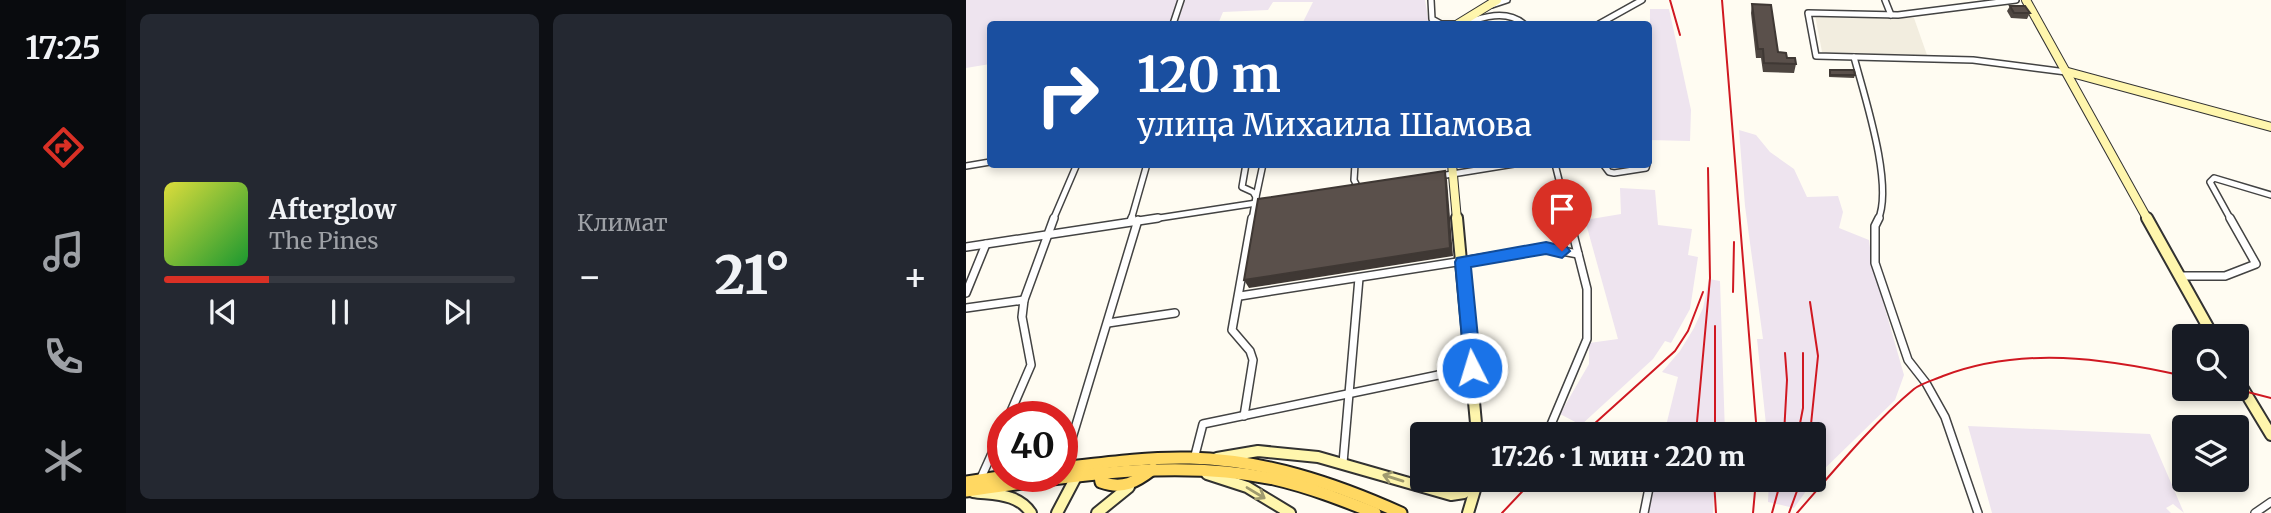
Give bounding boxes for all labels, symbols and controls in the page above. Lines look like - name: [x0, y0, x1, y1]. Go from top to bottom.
- text: 17:25: [25, 28, 101, 68]
- text: 120 m: [1137, 44, 1281, 105]
- icon: right: [1022, 49, 1113, 140]
- text: улица Михаила Шамова: [1137, 105, 1532, 145]
- icon: directions: [39, 123, 88, 172]
- pin: [1532, 179, 1592, 251]
- icon: arrive: [1543, 190, 1581, 228]
- text: Afterglow: [269, 193, 396, 226]
- text: Климат: [577, 208, 668, 237]
- text: The Pines: [269, 226, 379, 255]
- icon: music: [39, 227, 88, 276]
- text: 21°: [715, 243, 790, 308]
- text: −: [577, 253, 602, 300]
- text: +: [903, 253, 928, 300]
- icon: previous: [204, 293, 242, 331]
- icon: pause: [321, 293, 359, 331]
- icon: next: [438, 293, 476, 331]
- map controls: [2172, 324, 2249, 492]
- button: search: [2172, 324, 2249, 401]
- position arrow: [1435, 331, 1509, 405]
- icon: phone: [39, 332, 88, 381]
- speed limit sign: 40: [987, 401, 1078, 492]
- button: layers: [2172, 415, 2249, 492]
- icon: climate: [39, 436, 88, 485]
- text: 17:26 · 1 мин · 220 m: [1491, 440, 1745, 473]
- one-way arrow: [1382, 470, 1404, 483]
- one-way arrow: [1246, 486, 1266, 500]

